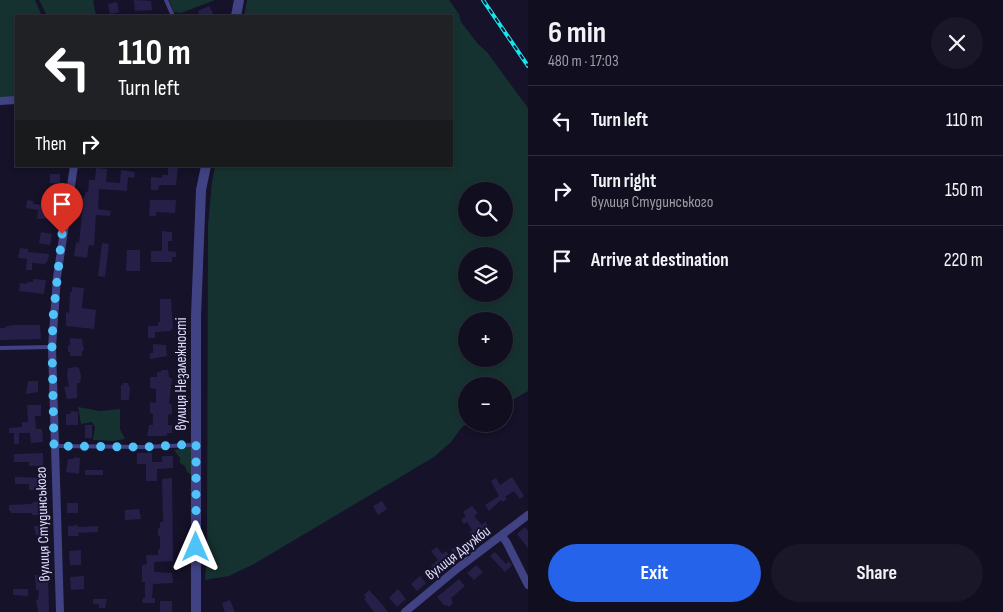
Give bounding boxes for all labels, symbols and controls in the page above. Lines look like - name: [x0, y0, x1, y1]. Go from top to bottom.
- text: 6 min: [548, 15, 606, 51]
- button: close: [931, 17, 983, 69]
- text: 110 m: [118, 32, 191, 75]
- icon: left: [35, 35, 100, 100]
- text: 480 m · 17:03: [548, 52, 619, 71]
- text: Turn left: [118, 75, 180, 102]
- icon: left: [548, 107, 576, 135]
- text: Turn left: [591, 109, 648, 132]
- text: 110 m: [946, 109, 983, 132]
- icon: right: [76, 130, 104, 158]
- text: Then: [35, 133, 66, 156]
- text: Turn right: [591, 170, 656, 193]
- icon: right: [548, 177, 576, 205]
- text: 150 m: [945, 179, 983, 202]
- map controls: [458, 182, 513, 432]
- button: search: [458, 182, 513, 237]
- pin: [41, 183, 83, 234]
- icon: arrive: [48, 190, 76, 218]
- text: вулиця Студинського: [591, 193, 713, 212]
- button: layers: [458, 247, 513, 302]
- icon: arrive: [548, 247, 576, 275]
- text: Arrive at destination: [591, 249, 729, 272]
- text: 220 m: [944, 249, 983, 272]
- button: +: [458, 312, 513, 367]
- street label: вулиця Незалежності: [172, 317, 191, 431]
- button: −: [458, 377, 513, 432]
- street label: вулиця Студинського: [32, 466, 54, 582]
- position arrow: [169, 520, 221, 572]
- street label: вулиця Дружби: [422, 522, 494, 584]
- button: Exit: [548, 544, 761, 602]
- button: Share: [771, 544, 983, 602]

